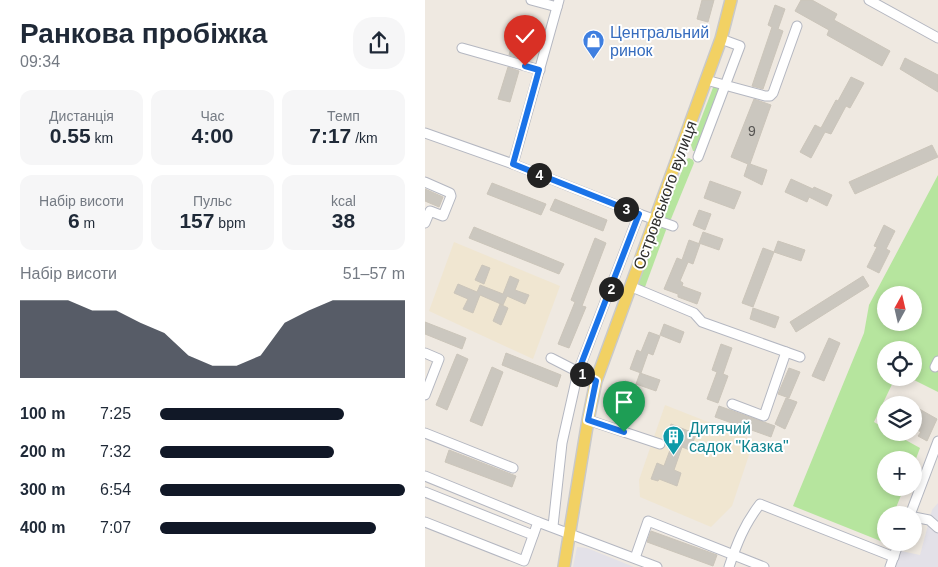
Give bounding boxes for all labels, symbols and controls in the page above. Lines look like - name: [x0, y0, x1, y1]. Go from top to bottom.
- pin: [504, 15, 546, 66]
- button: share: [353, 17, 405, 69]
- text: Ранкова пробіжка: [20, 18, 267, 49]
- icon: check: [511, 22, 539, 50]
- place label: Центральний ринок: [610, 24, 709, 59]
- shop icon: Центральний ринок: [582, 29, 606, 60]
- text: 09:34: [20, 53, 60, 70]
- text: Дистанція: [49, 108, 114, 124]
- text: Час: [200, 108, 225, 124]
- text: Темп: [327, 108, 360, 124]
- street label: Островського вулиця: [630, 118, 700, 272]
- house number: 9: [748, 123, 756, 139]
- text: 0.55: [50, 124, 91, 147]
- text: 4:00: [191, 124, 234, 147]
- text: 7:17: [309, 124, 351, 147]
- text: km: [91, 130, 113, 146]
- text: /km: [351, 130, 378, 146]
- pin: 4: [527, 162, 551, 188]
- text: 4: [536, 167, 543, 183]
- text: Набір висоти: [39, 193, 124, 209]
- text: Пульс: [193, 193, 232, 209]
- text: kcal: [331, 193, 356, 209]
- pin: 3: [613, 196, 639, 222]
- text: 3: [623, 201, 630, 217]
- text: 6: [68, 209, 80, 232]
- text: 157: [179, 209, 214, 232]
- text: 38: [332, 209, 355, 232]
- text: m: [80, 215, 95, 231]
- text: bpm: [214, 215, 246, 231]
- text: Набір висоти: [20, 265, 117, 282]
- text: 51–57 m: [343, 265, 405, 282]
- pin: 2: [599, 276, 623, 302]
- text: 2: [608, 281, 615, 297]
- north arrow: [877, 286, 923, 331]
- map controls: [877, 286, 922, 551]
- button: locate: [877, 341, 922, 386]
- pin: 1: [569, 362, 595, 386]
- text: 1: [579, 366, 586, 382]
- pin: [603, 381, 645, 432]
- icon: arrive: [610, 388, 638, 416]
- button: layers: [877, 396, 922, 441]
- text: 100 m: [20, 405, 65, 422]
- text: 7:25: [100, 405, 131, 422]
- place label: Дитячий садок "Казка": [689, 420, 789, 455]
- building icon: Дитячий садок "Казка": [661, 425, 685, 456]
- text: 200 m: [20, 443, 65, 460]
- text: 7:32: [100, 443, 131, 460]
- button: +: [877, 451, 922, 496]
- text: 300 m: [20, 481, 65, 498]
- text: 6:54: [100, 481, 131, 498]
- button: −: [877, 506, 922, 551]
- text: 400 m: [20, 519, 65, 536]
- text: 7:07: [100, 519, 131, 536]

